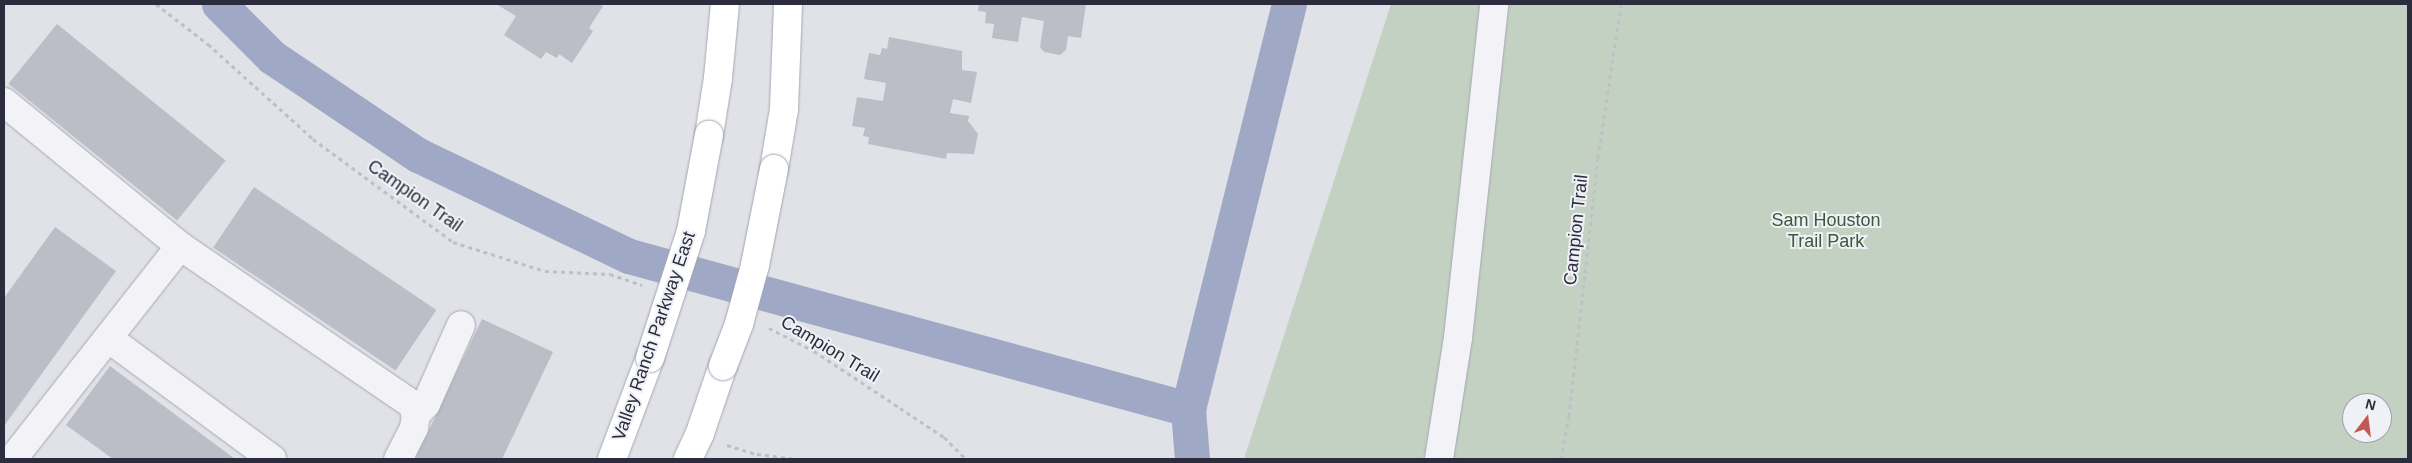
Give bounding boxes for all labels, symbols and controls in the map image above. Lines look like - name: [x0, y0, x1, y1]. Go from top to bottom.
- street label: Campion Trail: [363, 155, 467, 237]
- street label: Campion Trail: [1559, 173, 1593, 287]
- park label: Sam Houston Trail Park: [1771, 210, 1881, 252]
- street label: Valley Ranch Parkway East: [608, 229, 700, 443]
- street label: Campion Trail: [777, 311, 883, 387]
- north arrow: [2342, 393, 2392, 443]
- text: N: [2364, 395, 2378, 414]

